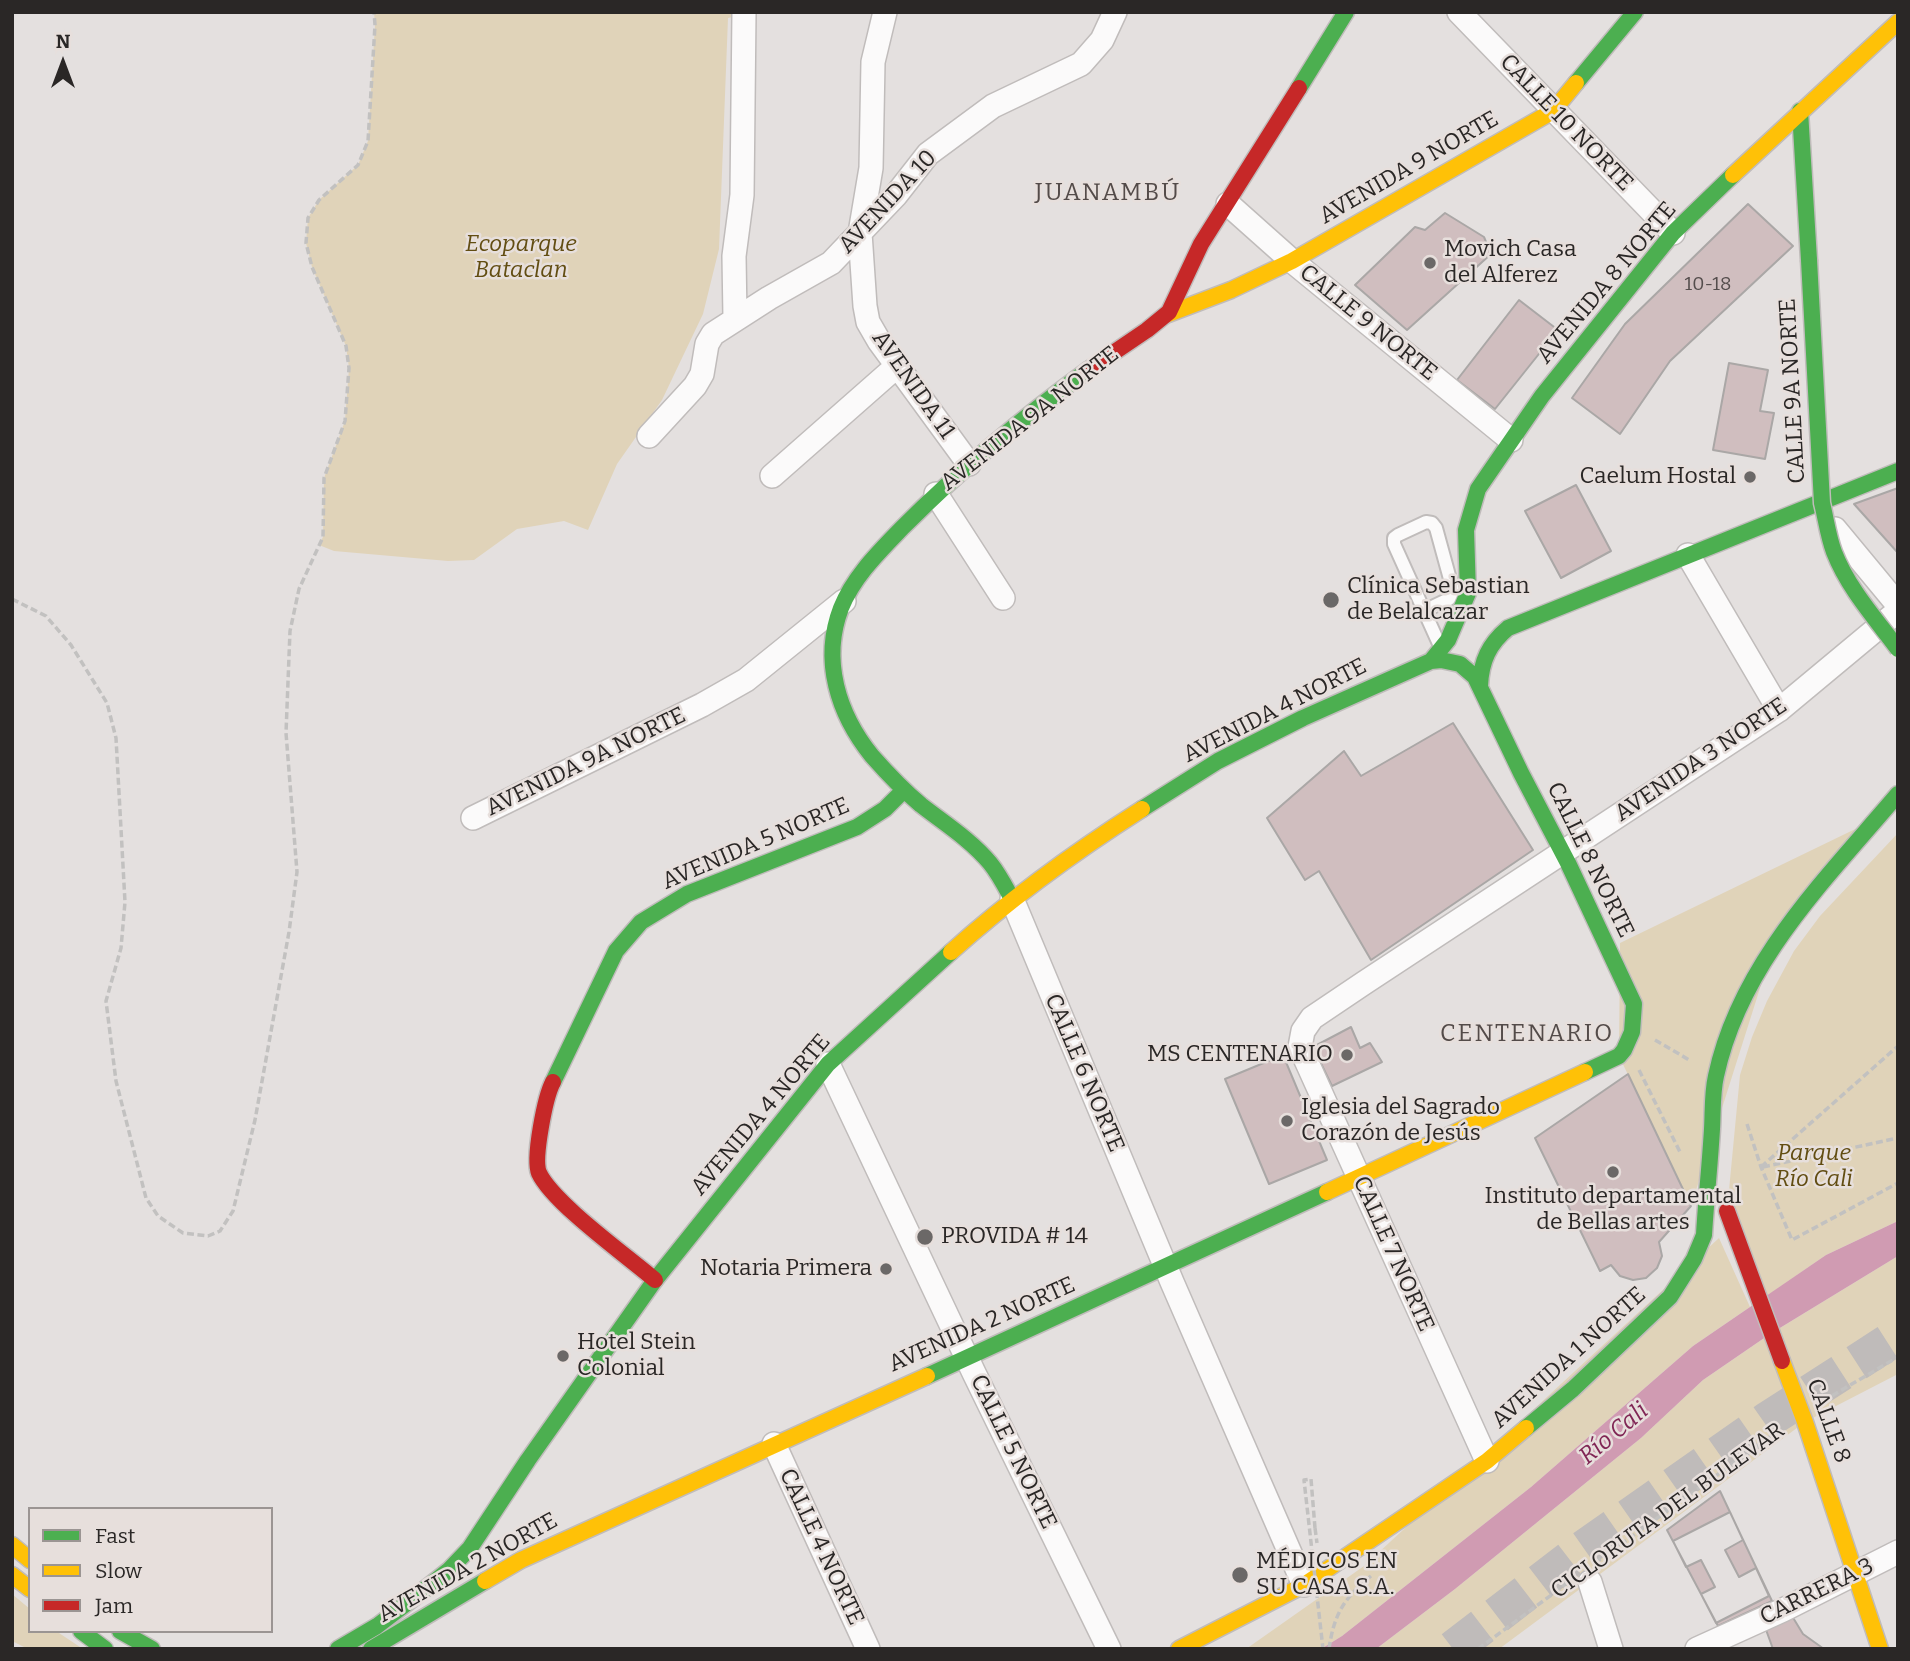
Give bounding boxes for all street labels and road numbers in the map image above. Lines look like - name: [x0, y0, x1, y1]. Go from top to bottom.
- street label: CALLE 10 NORTE: [1494, 49, 1638, 197]
- street label: AVENIDA 9 NORTE: [1315, 106, 1503, 230]
- street label: AVENIDA 10: [833, 145, 943, 259]
- street label: AVENIDA 8 NORTE: [1531, 197, 1683, 369]
- street label: CALLE 9 NORTE: [1294, 259, 1442, 387]
- street label: CALLE 9A NORTE: [1774, 298, 1812, 484]
- street label: AVENIDA 11: [866, 326, 960, 444]
- street label: AVENIDA 9A NORTE: [935, 341, 1125, 497]
- street label: AVENIDA 4 NORTE: [1179, 653, 1371, 769]
- street label: AVENIDA 3 NORTE: [1610, 692, 1792, 828]
- street label: AVENIDA 9A NORTE: [482, 702, 690, 822]
- street label: CALLE 8 NORTE: [1540, 778, 1640, 942]
- street label: AVENIDA 5 NORTE: [658, 792, 854, 896]
- street label: CALLE 6 NORTE: [1038, 990, 1130, 1156]
- street label: AVENIDA 4 NORTE: [685, 1029, 837, 1201]
- street label: CALLE 7 NORTE: [1346, 1172, 1440, 1336]
- street label: AVENIDA 2 NORTE: [884, 1271, 1080, 1379]
- street label: AVENIDA 1 NORTE: [1486, 1281, 1652, 1435]
- street label: CALLE 5 NORTE: [964, 1370, 1062, 1534]
- street label: CALLE 8: [1800, 1375, 1856, 1467]
- street label: CICLORUTA DEL BULEVAR: [1546, 1417, 1790, 1605]
- street label: CALLE 4 NORTE: [773, 1465, 869, 1629]
- street label: AVENIDA 2 NORTE: [373, 1507, 563, 1629]
- street label: CARRERA 3: [1756, 1553, 1878, 1631]

